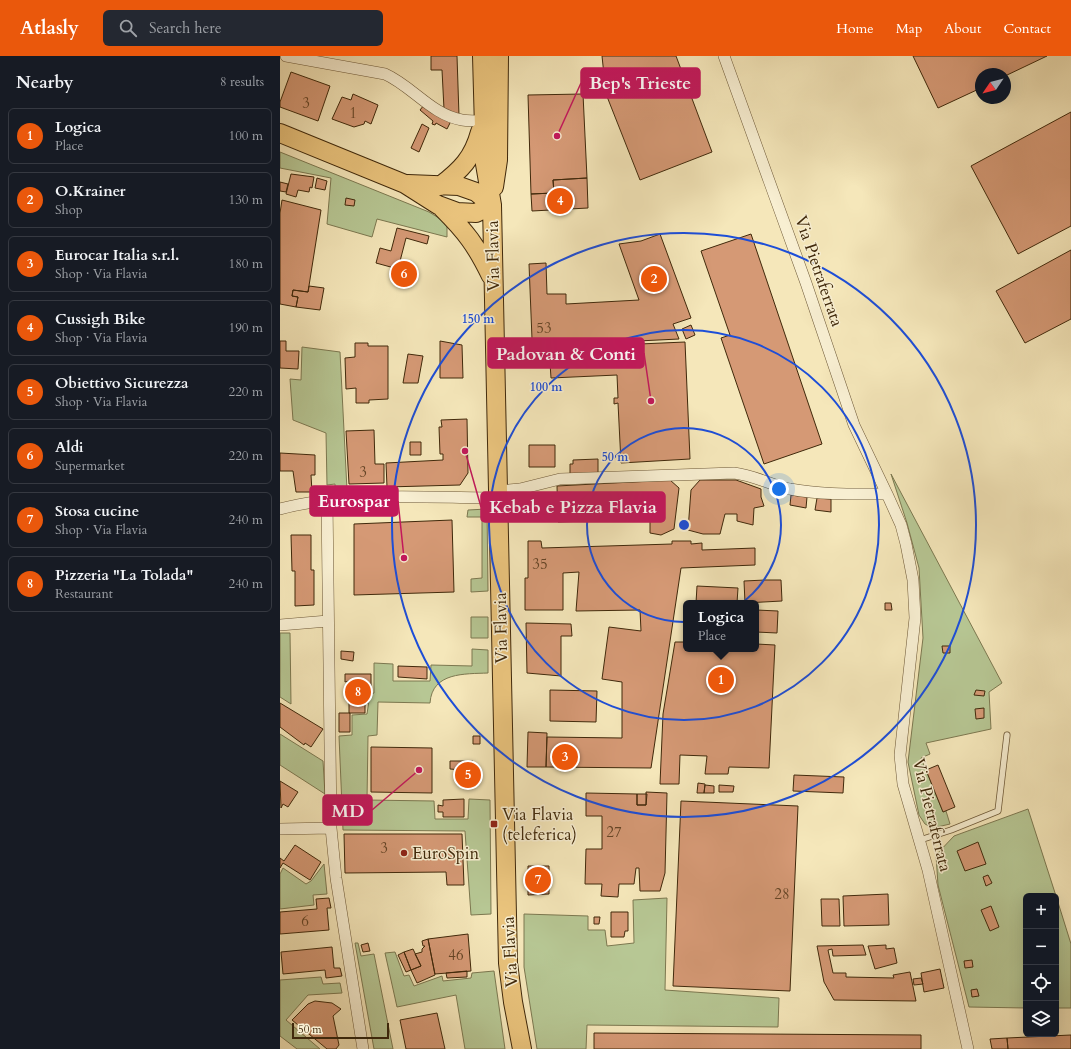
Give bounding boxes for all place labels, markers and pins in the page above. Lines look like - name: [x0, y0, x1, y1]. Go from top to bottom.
- callout: Bep's Trieste: [581, 68, 700, 98]
- pin: 4: [547, 186, 573, 216]
- pin: 6: [391, 259, 417, 289]
- pin: 2: [641, 264, 667, 294]
- callout: Padovan & Conti: [488, 338, 644, 368]
- callout: Eurospar: [310, 486, 398, 516]
- callout: Kebab e Pizza Flavia: [481, 492, 665, 522]
- centre of rings: [677, 518, 691, 532]
- pin: 1: [708, 665, 734, 695]
- pin: 8: [345, 677, 371, 707]
- pin: 3: [552, 742, 578, 772]
- pin: 5: [455, 760, 481, 790]
- callout: MD: [323, 795, 372, 825]
- place label: Via Flavia (teleferica): [502, 803, 577, 846]
- marker: Via Flavia (teleferica): [489, 819, 499, 829]
- place label: EuroSpin: [412, 842, 480, 865]
- marker: EuroSpin: [399, 848, 409, 858]
- pin: 7: [525, 865, 551, 895]

